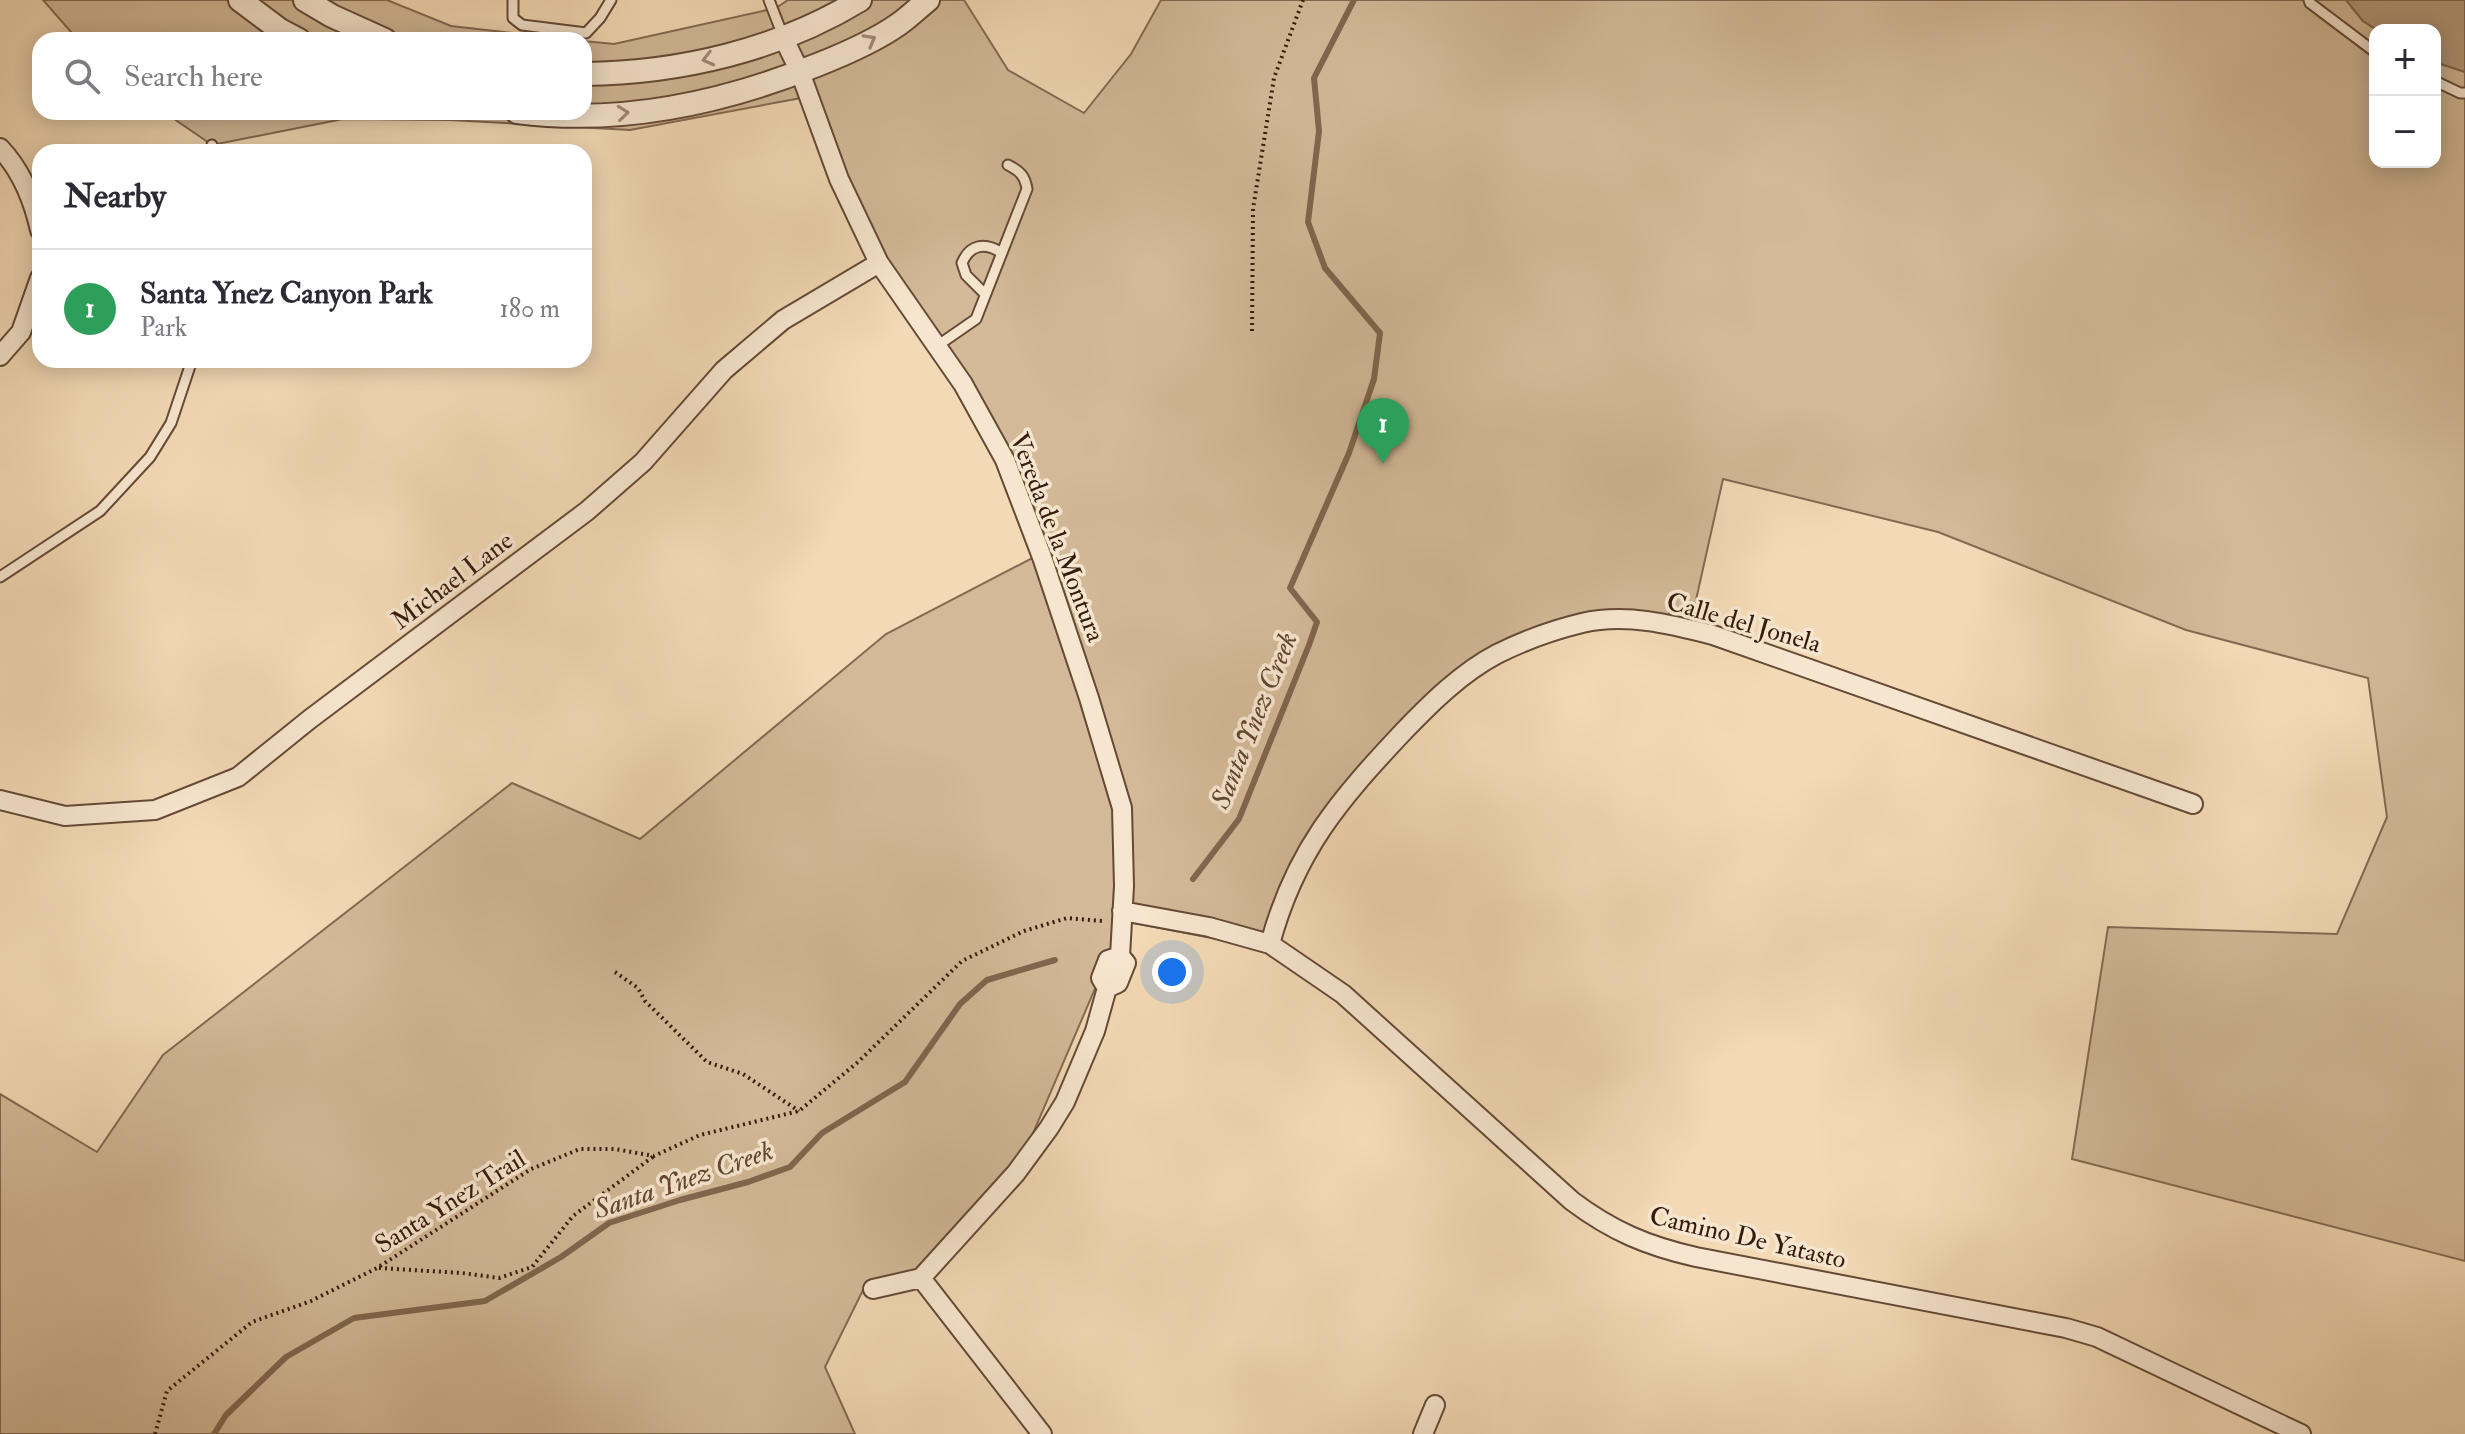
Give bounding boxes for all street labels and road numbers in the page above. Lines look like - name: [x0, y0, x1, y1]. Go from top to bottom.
- street label: Vereda de la Montura: [1002, 428, 1112, 647]
- street label: Michael Lane: [386, 525, 520, 637]
- street label: Calle del Jonela: [1663, 586, 1825, 660]
- street label: Santa Ynez Trail: [369, 1143, 532, 1261]
- street label: Camino De Yatasto: [1646, 1200, 1849, 1276]

